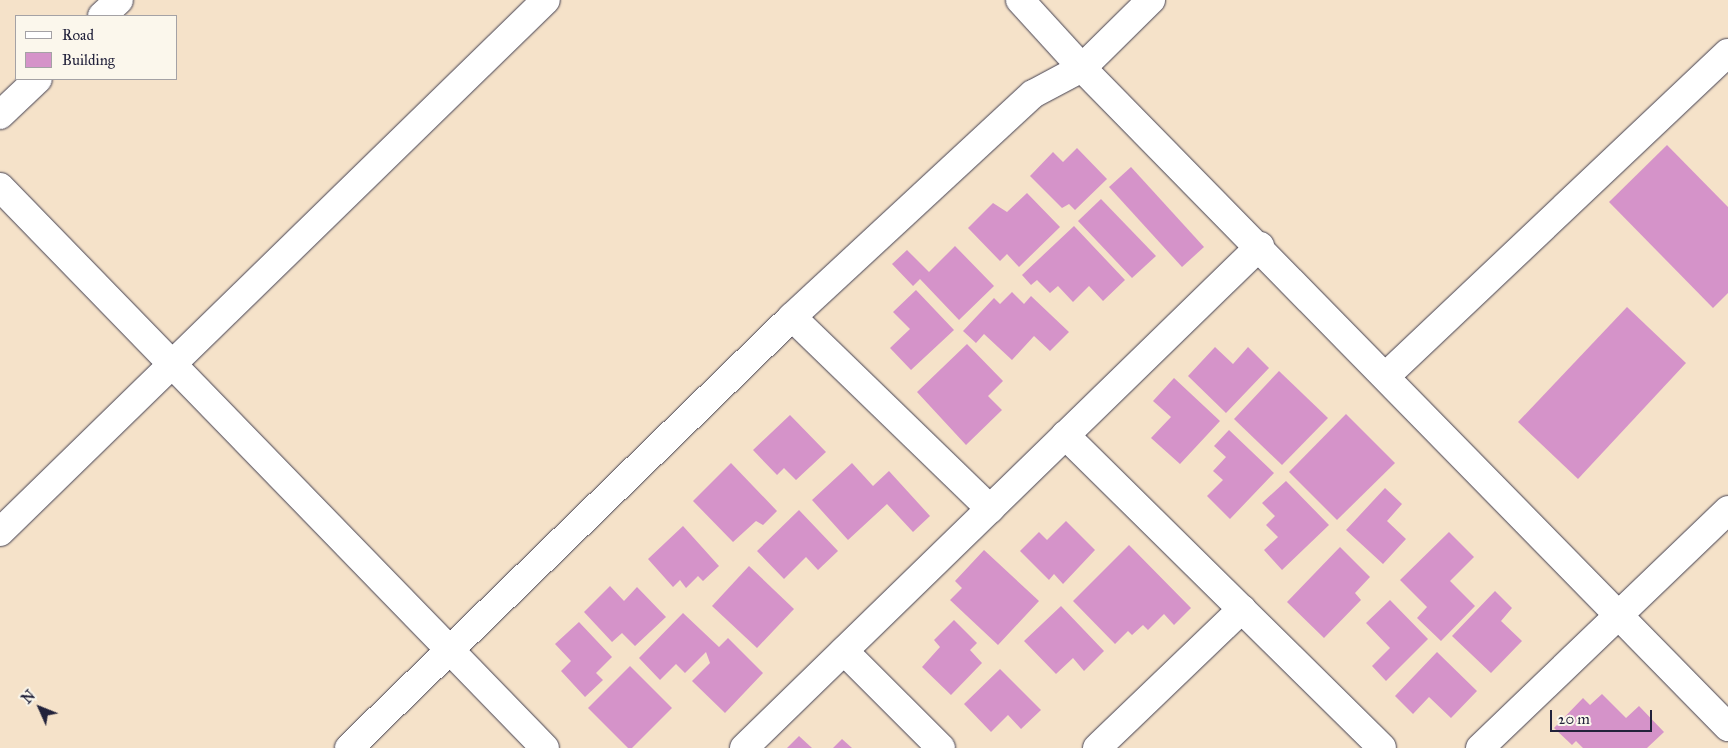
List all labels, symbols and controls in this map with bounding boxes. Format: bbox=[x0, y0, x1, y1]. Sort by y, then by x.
legend bbox=[15, 15, 178, 80]
text: Road bbox=[62, 26, 94, 44]
text: Building bbox=[62, 51, 115, 69]
north arrow bbox=[15, 683, 65, 733]
text: N bbox=[19, 687, 39, 707]
scale bar bbox=[1553, 700, 1656, 732]
text: 20 m bbox=[1558, 710, 1590, 728]

